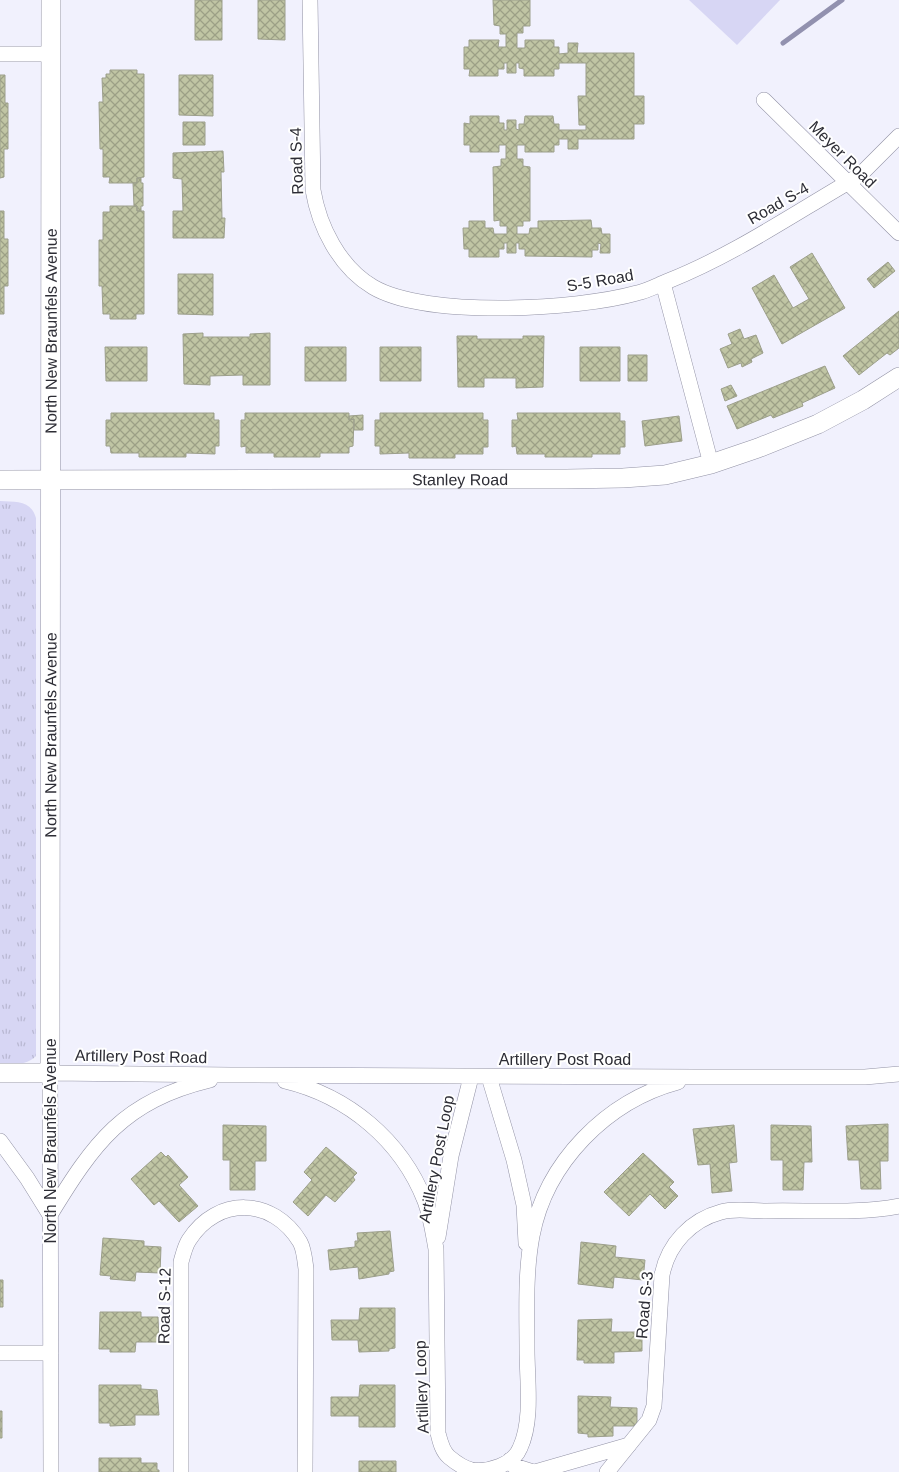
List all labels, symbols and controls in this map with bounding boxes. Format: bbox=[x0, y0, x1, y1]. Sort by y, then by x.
street label: Meyer Road bbox=[806, 118, 879, 191]
street label: Road S-4 bbox=[287, 127, 306, 195]
street label: Road S-4 bbox=[745, 179, 812, 228]
street label: North New Braunfels Avenue bbox=[43, 228, 60, 434]
street label: S-5 Road bbox=[565, 266, 635, 295]
street label: Stanley Road bbox=[412, 471, 508, 488]
street label: North New Braunfels Avenue bbox=[42, 632, 59, 838]
street label: North New Braunfels Avenue bbox=[42, 1038, 59, 1244]
street label: Artillery Post Road bbox=[75, 1047, 207, 1066]
street label: Artillery Post Road bbox=[499, 1051, 631, 1068]
street label: Artillery Post Loop bbox=[416, 1094, 457, 1224]
street label: Road S-12 bbox=[155, 1268, 174, 1344]
street label: Road S-3 bbox=[633, 1271, 656, 1339]
street label: Artillery Loop bbox=[411, 1340, 432, 1434]

